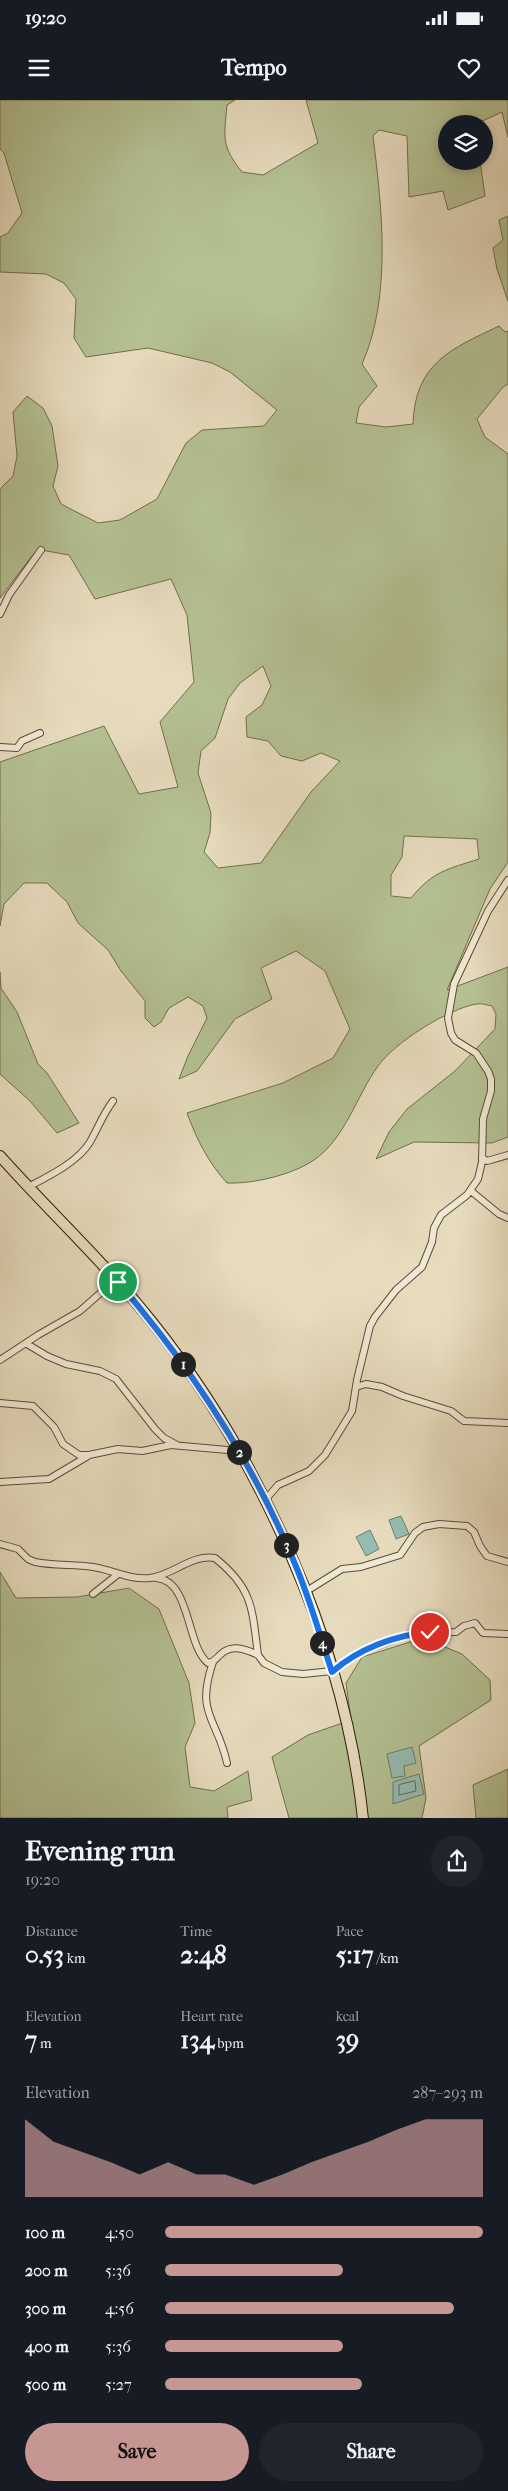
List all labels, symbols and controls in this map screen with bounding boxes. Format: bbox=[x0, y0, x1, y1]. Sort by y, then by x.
text: 19:20 bbox=[25, 7, 67, 29]
icon: menu bbox=[25, 54, 53, 82]
icon: heart bbox=[455, 54, 483, 82]
text: Tempo bbox=[221, 55, 287, 81]
map controls bbox=[438, 115, 493, 170]
button: layers bbox=[438, 115, 493, 170]
pin bbox=[97, 1261, 139, 1303]
icon: arrive bbox=[104, 1268, 132, 1296]
pin: 1 bbox=[170, 1352, 196, 1376]
text: 1 bbox=[181, 1356, 186, 1373]
pin: 2 bbox=[226, 1440, 252, 1464]
text: 2 bbox=[236, 1444, 243, 1461]
pin: 3 bbox=[274, 1532, 298, 1558]
text: 3 bbox=[284, 1537, 289, 1554]
pin bbox=[409, 1611, 451, 1653]
icon: check bbox=[416, 1618, 444, 1646]
pin: 4 bbox=[310, 1630, 334, 1656]
text: 4 bbox=[318, 1635, 327, 1652]
text: Evening run bbox=[25, 1834, 175, 1867]
button: share bbox=[431, 1835, 483, 1887]
text: 19:20 bbox=[25, 1870, 60, 1889]
text: Distance bbox=[25, 1923, 78, 1940]
text: Time bbox=[180, 1923, 212, 1940]
text: Pace bbox=[336, 1923, 364, 1940]
text: 0.53 bbox=[25, 1940, 64, 1969]
text: 2:48 bbox=[180, 1940, 227, 1969]
text: 5:17 bbox=[336, 1940, 374, 1969]
text: km bbox=[64, 1950, 86, 1967]
text: /km bbox=[374, 1950, 399, 1967]
text: Elevation bbox=[25, 2008, 82, 2025]
text: Heart rate bbox=[180, 2008, 243, 2025]
text: kcal bbox=[336, 2008, 359, 2025]
text: 7 bbox=[25, 2025, 37, 2054]
text: 134 bbox=[180, 2025, 214, 2054]
text: 39 bbox=[336, 2025, 359, 2054]
text: m bbox=[37, 2035, 52, 2052]
text: bpm bbox=[214, 2035, 244, 2052]
text: Elevation bbox=[25, 2083, 90, 2102]
text: 287–293 m bbox=[412, 2083, 483, 2102]
text: 100 m bbox=[25, 2223, 65, 2242]
text: 4:50 bbox=[105, 2223, 134, 2242]
text: 200 m bbox=[25, 2261, 68, 2280]
text: 5:36 bbox=[105, 2261, 131, 2280]
text: 300 m bbox=[25, 2299, 66, 2318]
text: 4:56 bbox=[105, 2299, 134, 2318]
text: 400 m bbox=[25, 2337, 69, 2356]
text: 5:36 bbox=[105, 2337, 131, 2356]
text: 500 m bbox=[25, 2375, 66, 2394]
text: 5:27 bbox=[105, 2375, 132, 2394]
button: Save bbox=[25, 2423, 249, 2481]
button: Share bbox=[259, 2423, 483, 2481]

